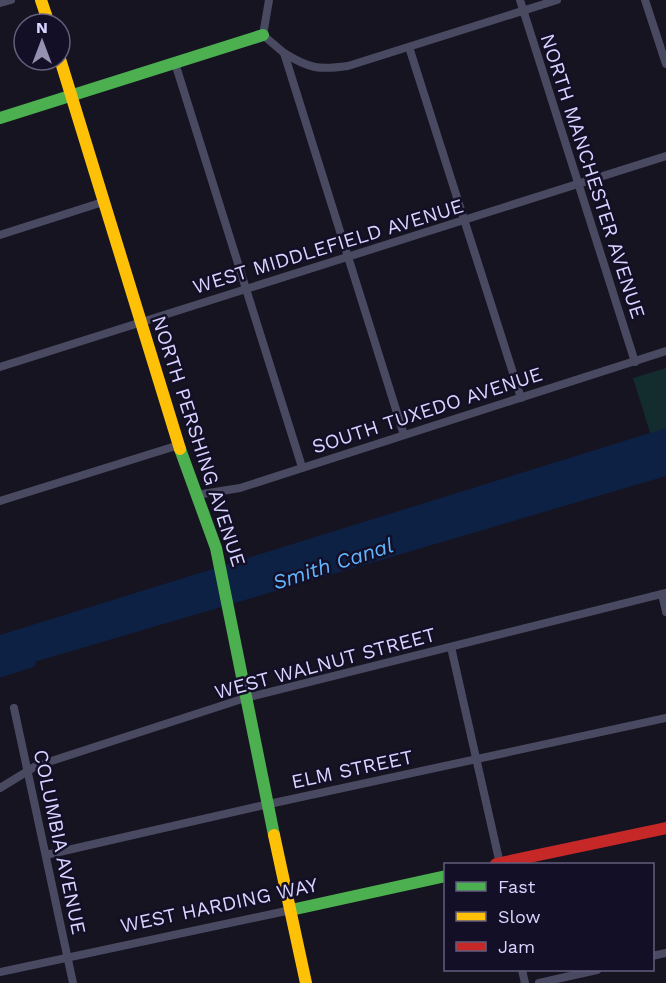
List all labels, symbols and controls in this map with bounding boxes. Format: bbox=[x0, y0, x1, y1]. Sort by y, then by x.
north arrow bbox=[12, 12, 72, 72]
text: N bbox=[36, 18, 48, 37]
street label: NORTH MANCHESTER AVENUE bbox=[536, 31, 650, 321]
street label: WEST MIDDLEFIELD AVENUE bbox=[190, 193, 466, 299]
street label: NORTH PERSHING AVENUE bbox=[147, 313, 251, 569]
street label: SOUTH TUXEDO AVENUE bbox=[309, 361, 545, 459]
water label: Smith Canal bbox=[269, 532, 396, 595]
street label: WEST WALNUT STREET bbox=[212, 622, 438, 704]
street label: ELM STREET bbox=[289, 744, 415, 794]
street label: COLUMBIA AVENUE bbox=[29, 747, 91, 937]
legend bbox=[444, 863, 654, 971]
street label: WEST HARDING WAY bbox=[118, 872, 321, 938]
text: Fast bbox=[498, 876, 536, 897]
text: Slow bbox=[498, 906, 541, 927]
text: Jam bbox=[498, 936, 535, 957]

